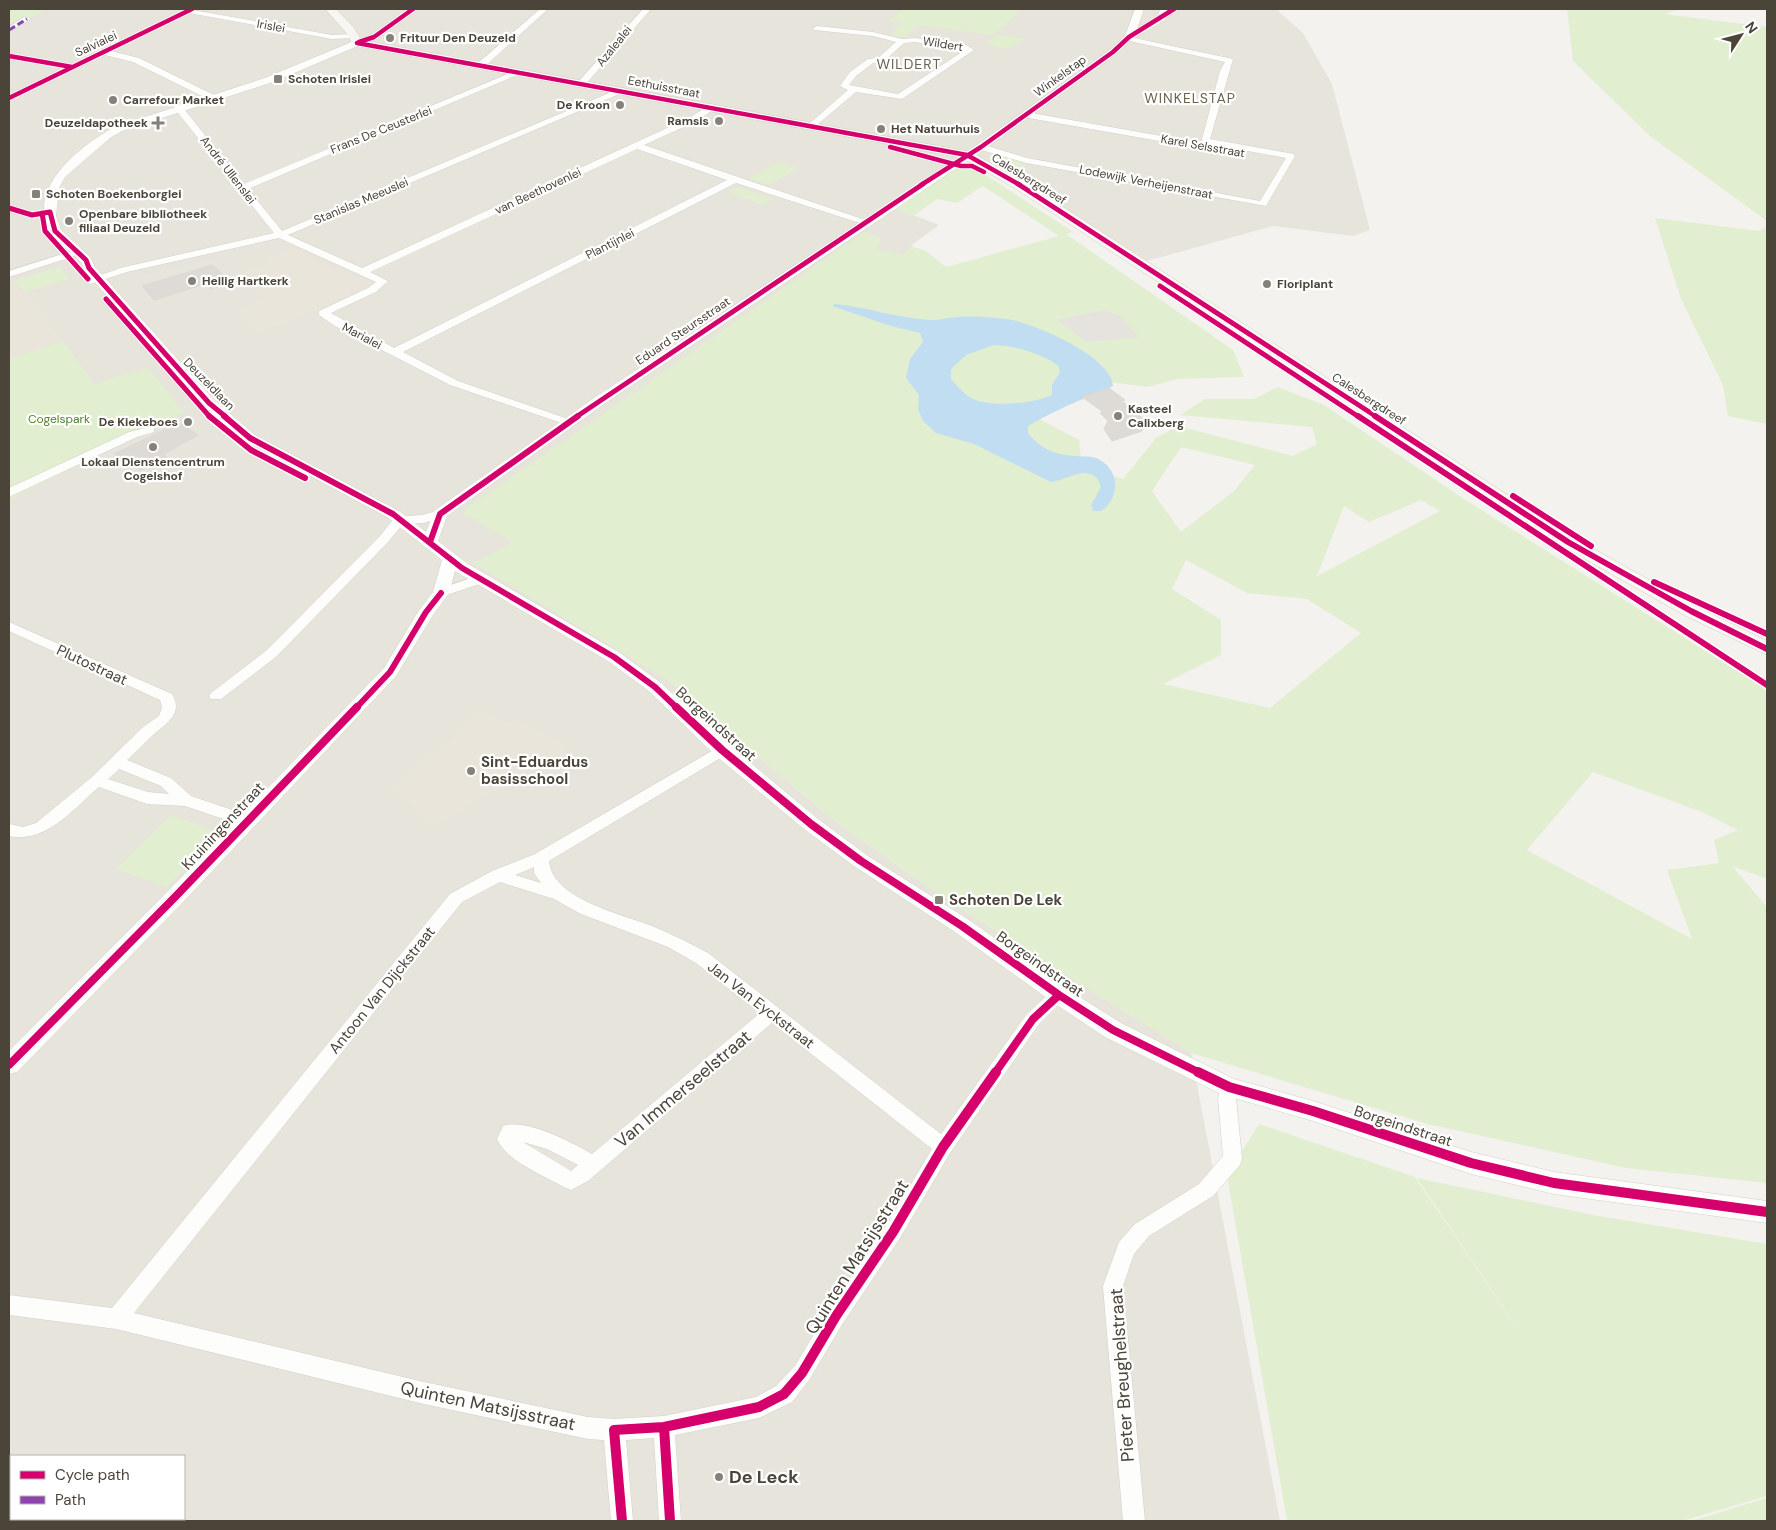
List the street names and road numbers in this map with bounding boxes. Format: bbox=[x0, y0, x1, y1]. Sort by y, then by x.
street label: Irislei bbox=[256, 16, 287, 36]
street label: Azalealei bbox=[593, 22, 636, 70]
street label: Salvialei bbox=[73, 27, 120, 61]
street label: Wildert bbox=[922, 33, 965, 55]
street label: Winkelstap bbox=[1031, 52, 1089, 100]
street label: Eethuisstraat bbox=[627, 72, 702, 102]
street label: Frans De Ceusterlei bbox=[328, 102, 434, 158]
street label: Karel Selsstraat bbox=[1160, 131, 1247, 161]
street label: André Ullenslei bbox=[196, 133, 260, 207]
street label: Calesbergdreef bbox=[989, 150, 1069, 208]
street label: Lodewijk Verheijenstraat bbox=[1078, 161, 1214, 203]
street label: van Beethovenlei bbox=[492, 164, 584, 218]
street label: Stanislas Meeuslei bbox=[311, 174, 411, 228]
street label: Plantijnlei bbox=[583, 225, 637, 263]
street label: Eduard Steursstraat bbox=[633, 293, 734, 369]
street label: Marialei bbox=[339, 319, 385, 353]
street label: Deuzeldlaan bbox=[180, 354, 238, 414]
street label: Calesbergdreef bbox=[1329, 369, 1409, 429]
street label: Plutostraat bbox=[53, 640, 131, 690]
street label: Borgeindstraat bbox=[671, 682, 761, 766]
street label: Kruiningenstraat bbox=[177, 778, 269, 874]
street label: Antoon Van Dijckstraat bbox=[324, 922, 440, 1058]
street label: Borgeindstraat bbox=[992, 927, 1088, 1002]
street label: Jan Van Eyckstraat bbox=[703, 957, 819, 1053]
street label: Van Immerseelstraat bbox=[610, 1025, 756, 1153]
street label: Borgeindstraat bbox=[1351, 1101, 1455, 1151]
street label: Quinten Matsijsstraat bbox=[800, 1175, 914, 1339]
street label: Pieter Breughelstraat bbox=[1104, 1287, 1140, 1463]
street label: Quinten Matsijsstraat bbox=[398, 1376, 578, 1436]

